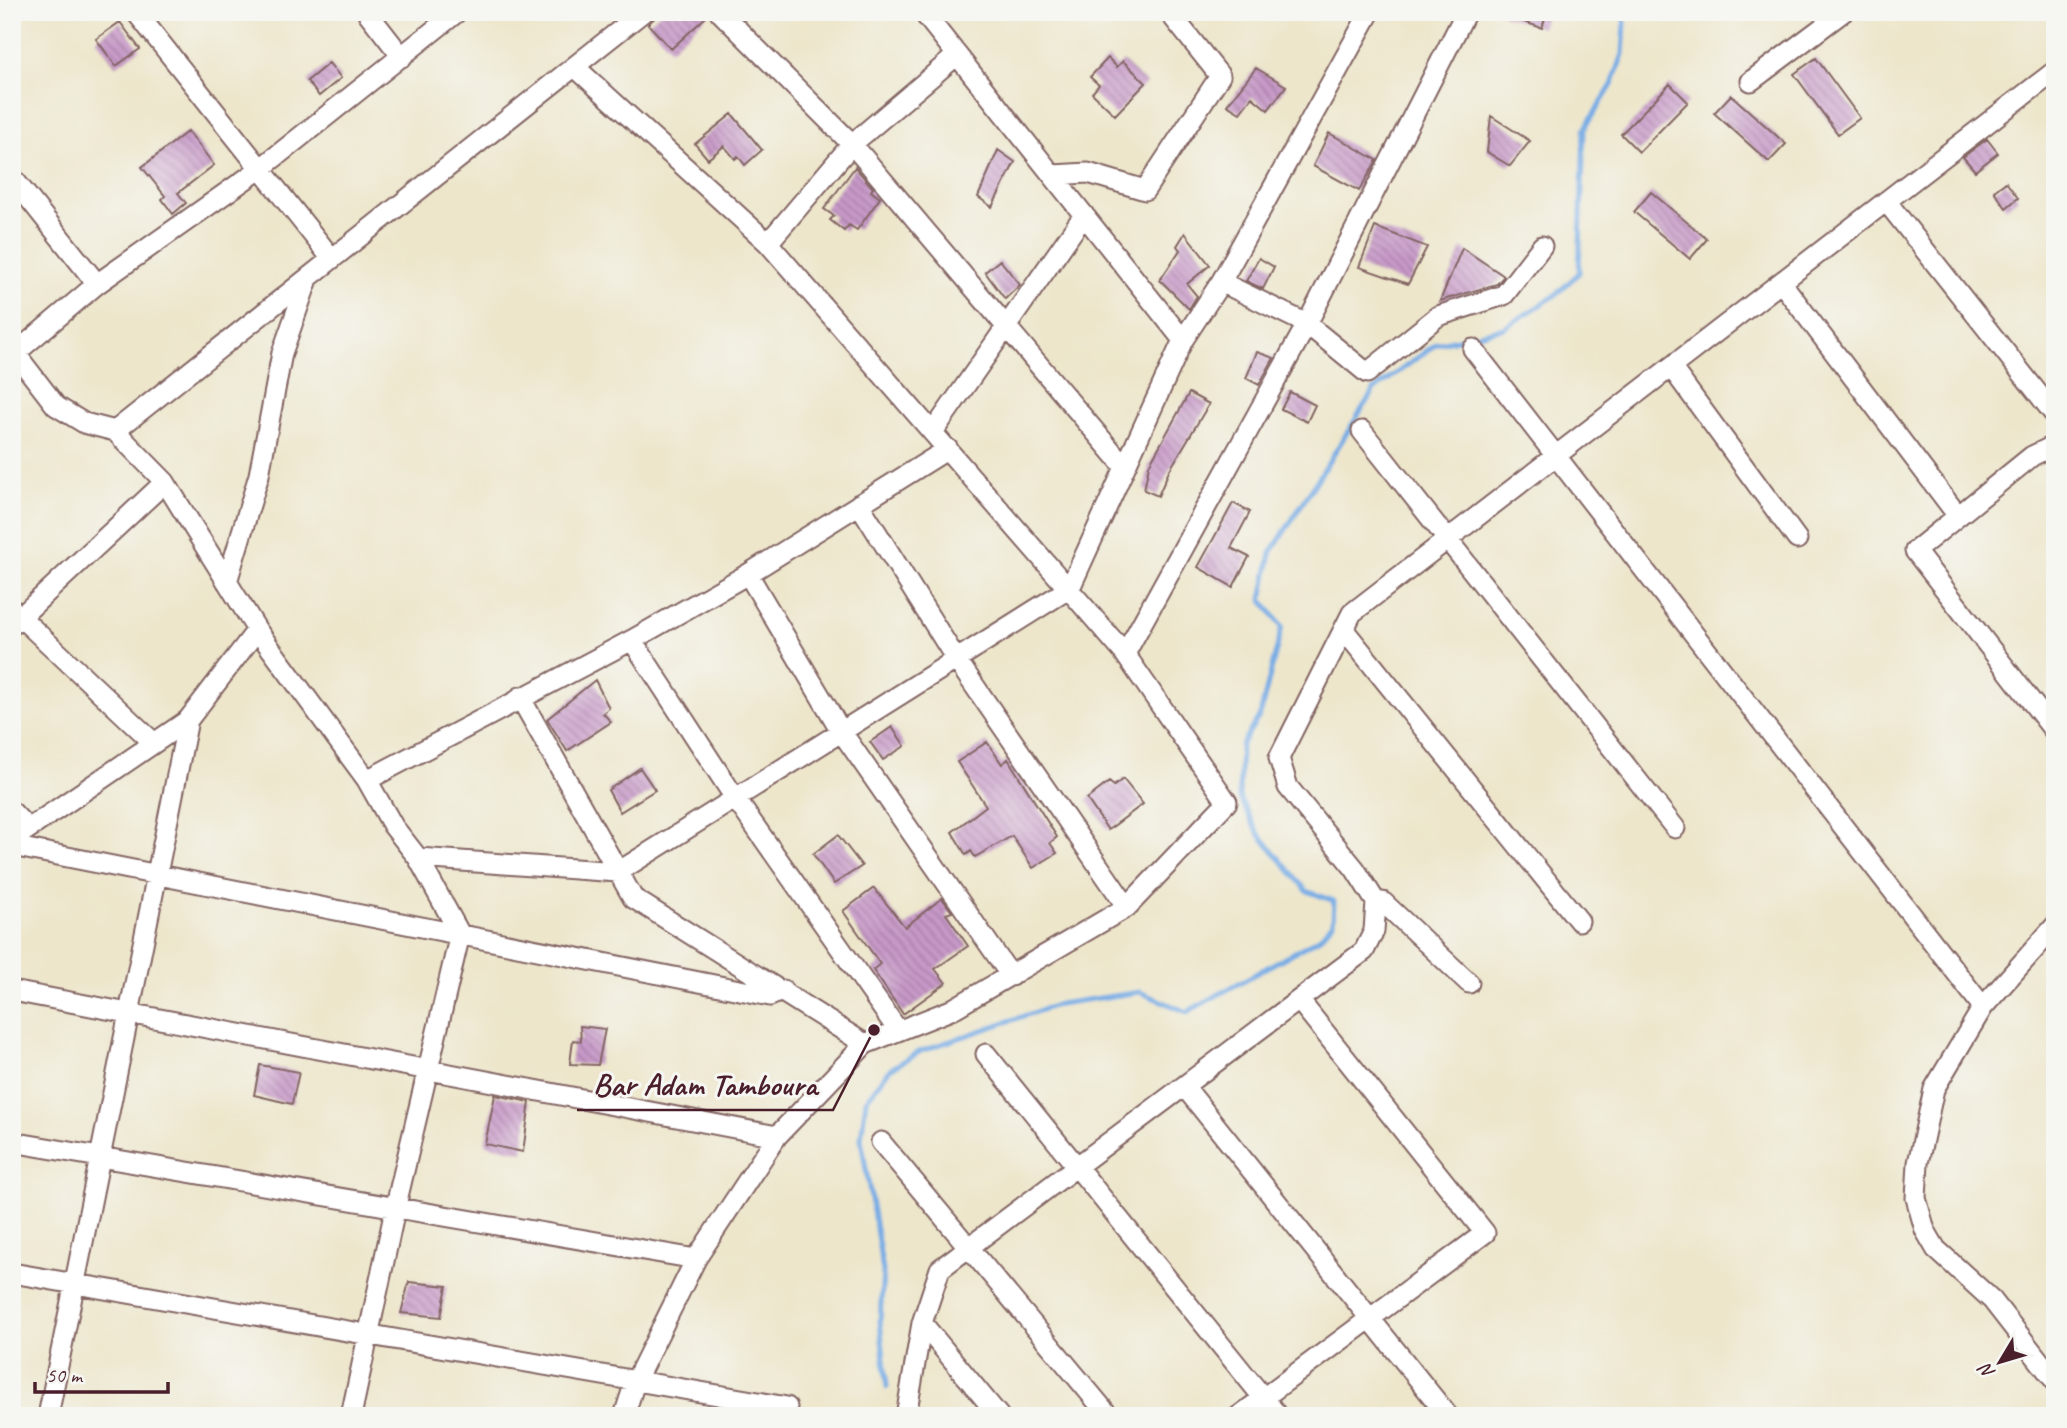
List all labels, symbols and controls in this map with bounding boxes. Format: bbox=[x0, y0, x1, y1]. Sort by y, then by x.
callout: Bar Adam Tamboura bbox=[577, 1057, 833, 1110]
text: Bar Adam Tamboura bbox=[593, 1064, 820, 1105]
north arrow bbox=[1966, 1326, 2036, 1396]
scale bar bbox=[35, 1351, 168, 1395]
text: N bbox=[1972, 1357, 2000, 1384]
text: 50 m bbox=[46, 1362, 84, 1388]

